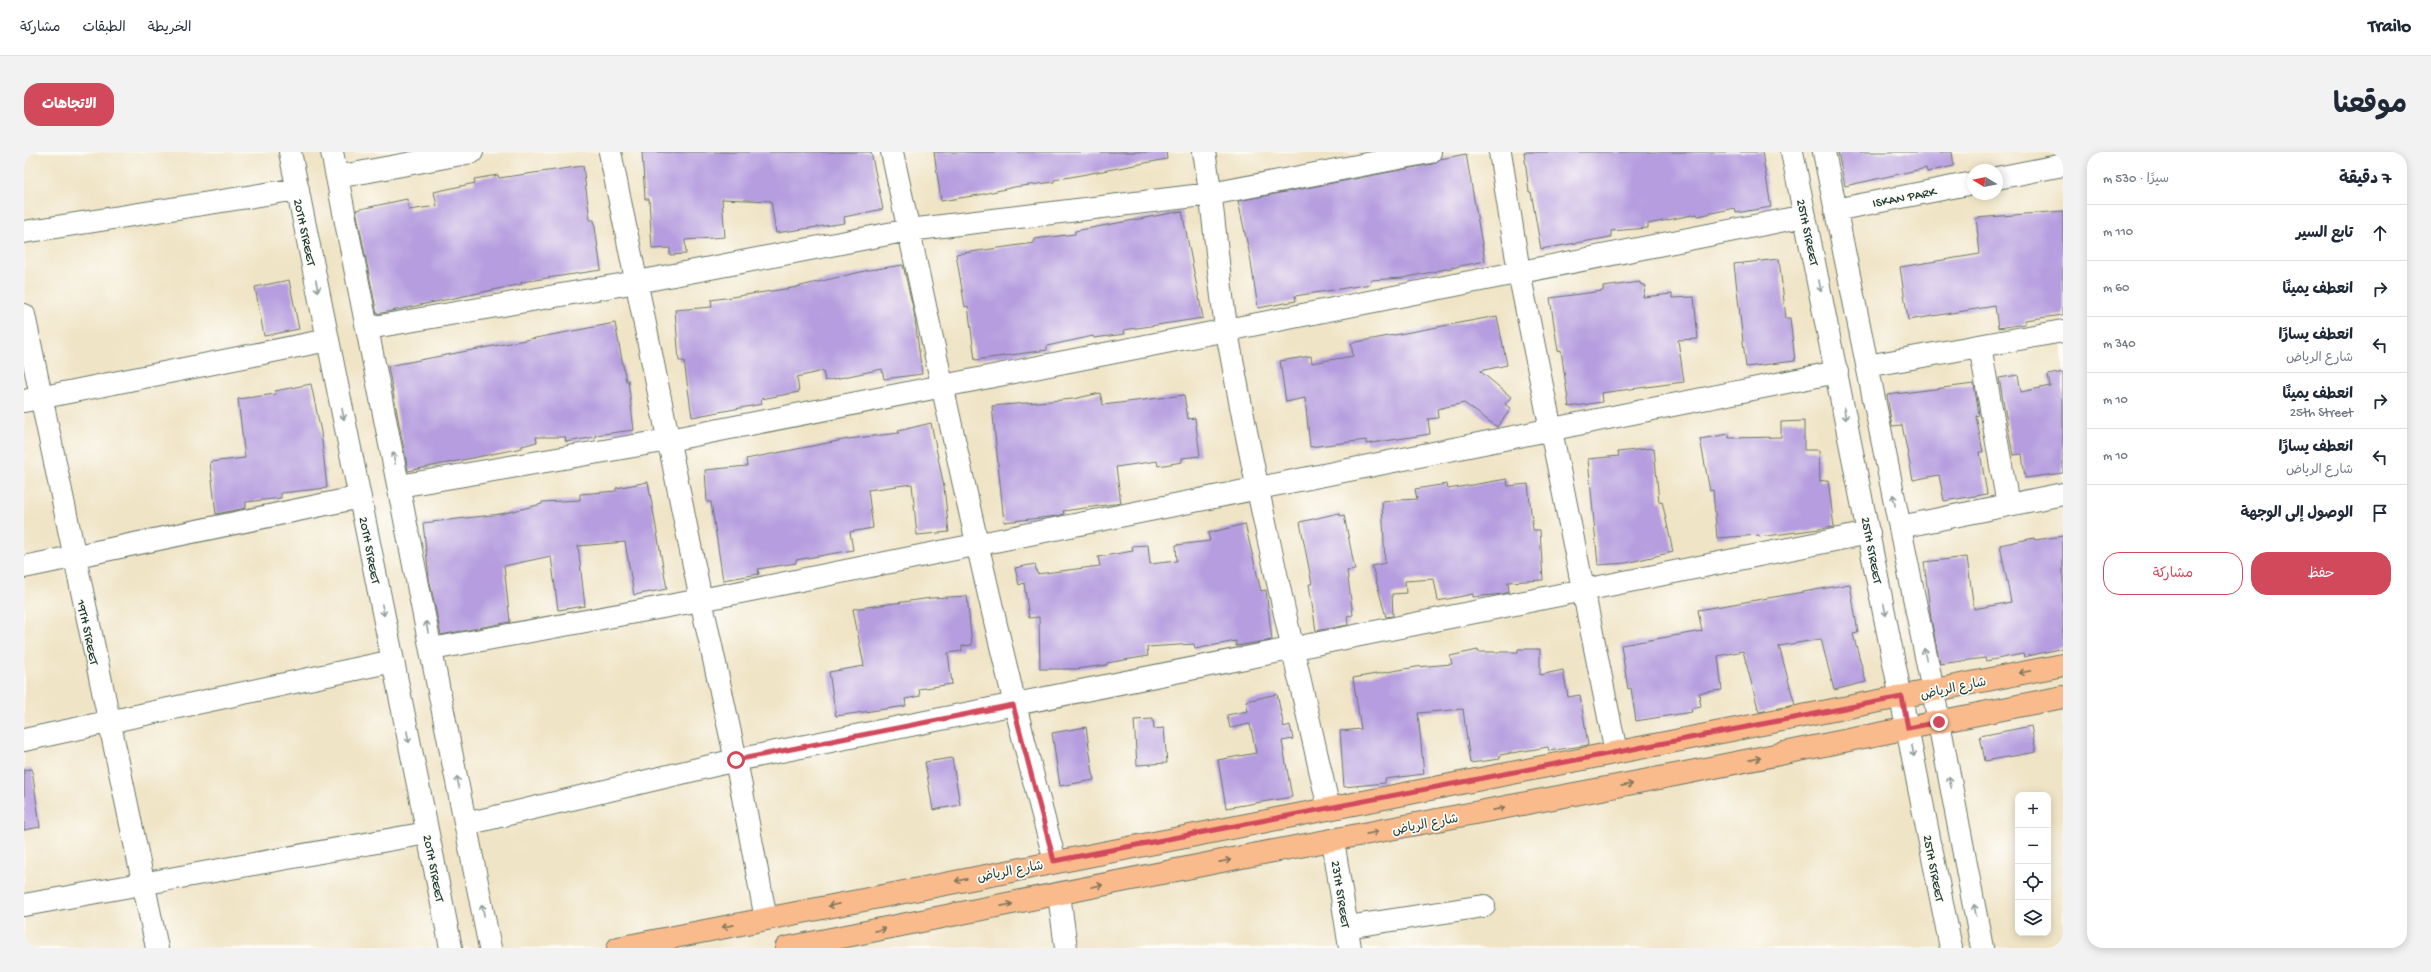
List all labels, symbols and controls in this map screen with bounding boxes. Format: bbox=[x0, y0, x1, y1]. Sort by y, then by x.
text: Trailo bbox=[2368, 16, 2411, 39]
text: مشاركة bbox=[20, 20, 60, 37]
text: الطبقات bbox=[82, 20, 126, 37]
text: الخريطة bbox=[148, 20, 191, 37]
button: الاتجاهات bbox=[24, 83, 114, 126]
text: موقعنا bbox=[2333, 90, 2407, 123]
north arrow bbox=[1967, 164, 2003, 200]
text: 7 دقيقة bbox=[2339, 170, 2391, 190]
text: سيرًا · 530 m bbox=[2103, 172, 2169, 187]
street label: ISKAN PARK bbox=[1871, 185, 1939, 212]
street label: 20TH STREET bbox=[289, 198, 318, 268]
street label: 25TH STREET bbox=[1792, 198, 1821, 268]
icon: ahead bbox=[2369, 222, 2391, 244]
text: 110 m bbox=[2103, 225, 2133, 240]
text: تابع السير bbox=[2296, 225, 2353, 243]
icon: right bbox=[2369, 278, 2391, 300]
one-way arrow bbox=[314, 279, 322, 292]
one-way arrow bbox=[1816, 279, 1824, 292]
text: 60 m bbox=[2103, 281, 2129, 296]
text: انعطف يمينًا bbox=[2282, 281, 2353, 299]
text: انعطف يسارًا bbox=[2279, 327, 2353, 345]
icon: left bbox=[2369, 334, 2391, 356]
text: 340 m bbox=[2103, 337, 2136, 352]
text: شارع الرياض bbox=[2286, 351, 2353, 366]
text: انعطف يمينًا bbox=[2282, 386, 2353, 404]
icon: right bbox=[2369, 390, 2391, 412]
text: 10 m bbox=[2103, 393, 2128, 408]
text: 25th Street bbox=[2290, 406, 2353, 421]
one-way arrow bbox=[340, 407, 348, 420]
one-way arrow bbox=[1842, 407, 1850, 420]
text: انعطف يسارًا bbox=[2279, 439, 2353, 457]
icon: left bbox=[2369, 446, 2391, 468]
text: 10 m bbox=[2103, 449, 2128, 464]
one-way arrow bbox=[389, 452, 397, 465]
text: شارع الرياض bbox=[2286, 463, 2353, 478]
one-way arrow bbox=[1890, 493, 1898, 506]
icon: arrive bbox=[2369, 502, 2391, 524]
text: الوصول إلى الوجهة bbox=[2240, 505, 2353, 523]
street label: 20TH STREET bbox=[355, 516, 383, 586]
street label: 25TH STREET bbox=[1857, 516, 1885, 586]
button: مشاركة bbox=[2103, 552, 2243, 595]
button: حفظ bbox=[2251, 552, 2391, 595]
street label: 19TH STREET bbox=[72, 598, 101, 667]
one-way arrow bbox=[379, 603, 387, 616]
one-way arrow bbox=[1881, 603, 1889, 616]
one-way arrow bbox=[423, 621, 431, 634]
one-way arrow bbox=[1921, 648, 1929, 661]
one-way arrow bbox=[2019, 669, 2032, 677]
street label: شارع الرياض bbox=[1919, 675, 1988, 704]
route end bbox=[1930, 713, 1948, 731]
one-way arrow bbox=[405, 730, 413, 743]
one-way arrow bbox=[1909, 744, 1917, 757]
route start bbox=[727, 751, 745, 769]
one-way arrow bbox=[1748, 755, 1761, 763]
one-way arrow bbox=[453, 776, 461, 789]
one-way arrow bbox=[1946, 776, 1954, 789]
one-way arrow bbox=[1620, 780, 1633, 788]
map controls bbox=[2015, 792, 2051, 936]
button: + bbox=[2015, 792, 2051, 828]
one-way arrow bbox=[1492, 804, 1505, 812]
street label: شارع الرياض bbox=[1391, 812, 1460, 839]
button: − bbox=[2015, 828, 2051, 864]
one-way arrow bbox=[1365, 829, 1378, 837]
street label: 20TH STREET bbox=[419, 834, 447, 904]
street label: 25TH STREET bbox=[1919, 834, 1947, 904]
one-way arrow bbox=[1218, 856, 1231, 864]
street label: شارع الرياض bbox=[976, 859, 1045, 886]
street label: 23TH STREET bbox=[1327, 860, 1352, 930]
button: locate bbox=[2015, 864, 2051, 900]
one-way arrow bbox=[955, 876, 968, 884]
one-way arrow bbox=[1090, 882, 1103, 890]
one-way arrow bbox=[1000, 900, 1013, 908]
button: layers bbox=[2015, 900, 2051, 936]
one-way arrow bbox=[828, 902, 841, 910]
one-way arrow bbox=[478, 904, 486, 917]
one-way arrow bbox=[1970, 904, 1978, 917]
one-way arrow bbox=[722, 923, 735, 931]
one-way arrow bbox=[873, 925, 886, 933]

